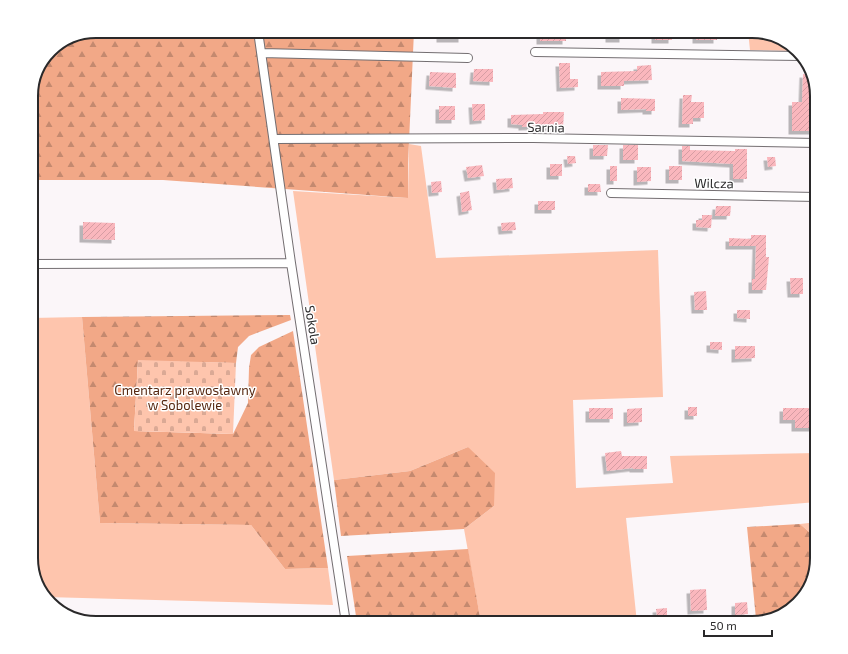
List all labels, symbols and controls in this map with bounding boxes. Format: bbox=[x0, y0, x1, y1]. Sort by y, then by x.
street label: Sarnia bbox=[527, 119, 565, 135]
street label: Wilcza bbox=[694, 175, 734, 191]
street label: Sokola bbox=[302, 304, 324, 346]
park label: Cmentarz prawosławny w Sobolewie bbox=[114, 382, 256, 413]
scale bar bbox=[704, 612, 772, 638]
text: 50 m bbox=[710, 618, 737, 632]

